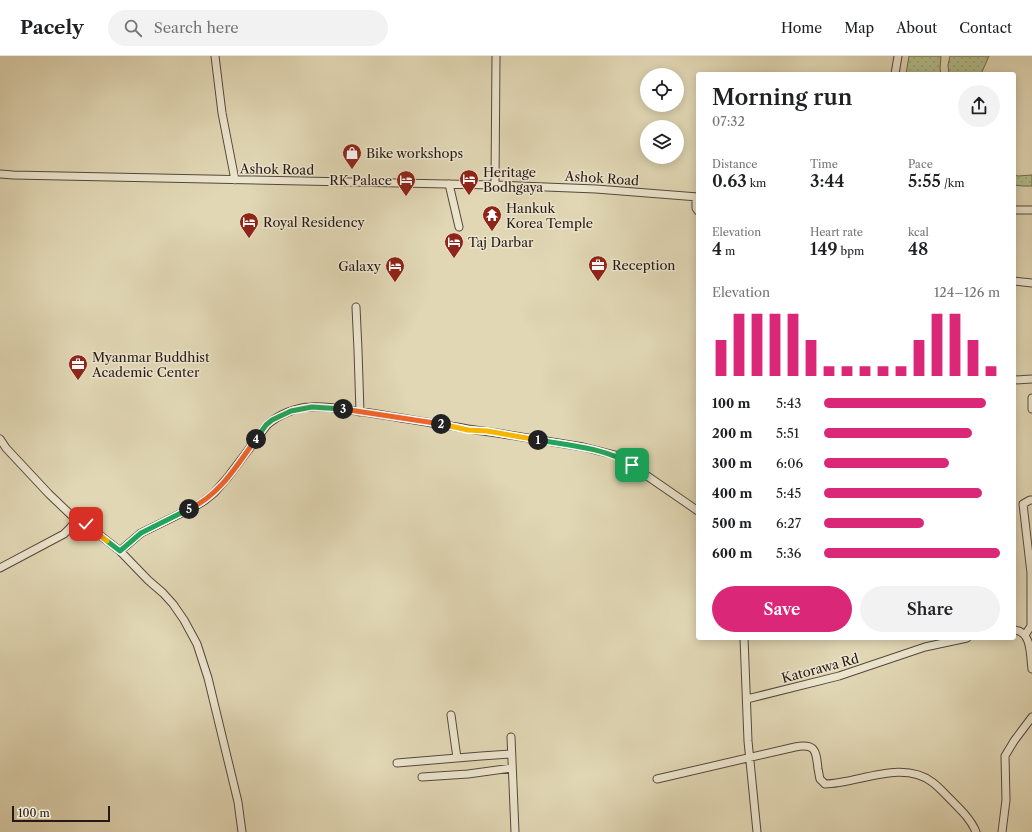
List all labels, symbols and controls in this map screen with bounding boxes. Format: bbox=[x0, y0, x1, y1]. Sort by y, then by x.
search box bbox=[108, 10, 388, 46]
text: Pacely bbox=[20, 16, 84, 39]
icon: search bbox=[122, 17, 144, 39]
text: Search here bbox=[154, 18, 239, 37]
text: Home bbox=[781, 19, 822, 37]
text: Map bbox=[844, 19, 874, 37]
text: About bbox=[896, 19, 937, 37]
text: Contact bbox=[959, 19, 1012, 37]
map controls bbox=[640, 68, 684, 164]
button: locate bbox=[640, 68, 684, 112]
text: Morning run bbox=[712, 84, 852, 111]
button: share bbox=[958, 85, 1000, 127]
text: 07:32 bbox=[712, 113, 745, 129]
button: layers bbox=[640, 120, 684, 164]
shop icon: Bike workshops bbox=[341, 142, 363, 170]
place label: Bike workshops bbox=[366, 145, 464, 161]
text: Distance bbox=[712, 157, 758, 171]
text: Time bbox=[810, 157, 838, 171]
text: Pace bbox=[908, 157, 933, 171]
street label: Ashok Road bbox=[239, 160, 314, 178]
place label: Heritage Bodhgaya bbox=[483, 164, 543, 195]
street label: Ashok Road bbox=[563, 167, 640, 189]
hotel icon: Heritage Bodhgaya bbox=[458, 168, 480, 196]
hotel icon: RK Palace bbox=[395, 169, 417, 197]
text: 0.63 bbox=[712, 171, 747, 191]
text: 3:44 bbox=[810, 171, 844, 191]
text: 5:55 bbox=[908, 171, 941, 191]
place label: RK Palace bbox=[329, 172, 392, 188]
text: km bbox=[747, 176, 766, 190]
text: /km bbox=[941, 176, 964, 190]
place label: Hankuk Korea Temple bbox=[506, 200, 593, 231]
temple icon: Hankuk Korea Temple bbox=[481, 204, 503, 232]
hotel icon: Royal Residency bbox=[238, 211, 260, 239]
place label: Royal Residency bbox=[263, 214, 365, 230]
text: Elevation bbox=[712, 225, 761, 239]
text: Heart rate bbox=[810, 225, 863, 239]
text: kcal bbox=[908, 225, 929, 239]
hotel icon: Taj Darbar bbox=[443, 231, 465, 259]
place label: Taj Darbar bbox=[468, 234, 534, 250]
text: 4 bbox=[712, 239, 722, 259]
text: 149 bbox=[810, 239, 838, 259]
text: 48 bbox=[908, 239, 928, 259]
text: m bbox=[722, 244, 735, 258]
text: bpm bbox=[838, 244, 864, 258]
office icon: Reception bbox=[587, 254, 609, 282]
hotel icon: Galaxy bbox=[384, 255, 406, 283]
place label: Reception bbox=[612, 257, 676, 273]
place label: Galaxy bbox=[338, 258, 382, 274]
text: Elevation bbox=[712, 284, 770, 300]
text: 124–126 m bbox=[934, 284, 1000, 300]
place label: Myanmar Buddhist Academic Center bbox=[91, 349, 210, 380]
office icon: Myanmar Buddhist Academic Center bbox=[67, 353, 89, 381]
text: 100 m bbox=[712, 395, 751, 411]
text: 5:43 bbox=[776, 395, 801, 411]
pin: 3 bbox=[333, 399, 353, 419]
text: 3 bbox=[340, 402, 346, 416]
pin: 2 bbox=[431, 414, 451, 434]
text: 2 bbox=[438, 417, 444, 431]
text: 200 m bbox=[712, 425, 752, 441]
text: 5:51 bbox=[776, 425, 799, 441]
pin: 4 bbox=[246, 429, 266, 449]
pin: 1 bbox=[528, 430, 548, 450]
text: 4 bbox=[253, 432, 259, 446]
text: 1 bbox=[536, 433, 540, 447]
pin bbox=[615, 448, 649, 482]
icon: arrive bbox=[621, 454, 643, 476]
text: 300 m bbox=[712, 455, 752, 471]
text: 6:06 bbox=[776, 455, 803, 471]
text: 400 m bbox=[712, 485, 752, 501]
text: 5:45 bbox=[776, 485, 801, 501]
pin: 5 bbox=[179, 499, 199, 519]
text: 5 bbox=[186, 502, 192, 516]
pin bbox=[69, 507, 103, 541]
icon: check bbox=[75, 513, 97, 535]
text: 500 m bbox=[712, 515, 752, 531]
text: 6:27 bbox=[776, 515, 801, 531]
text: 600 m bbox=[712, 545, 753, 561]
text: 5:36 bbox=[776, 545, 801, 561]
button: Save bbox=[712, 586, 852, 632]
button: Share bbox=[860, 586, 1000, 632]
street label: Katorawa Rd bbox=[780, 650, 861, 686]
scale bar bbox=[12, 804, 110, 823]
text: 100 m bbox=[18, 806, 50, 820]

